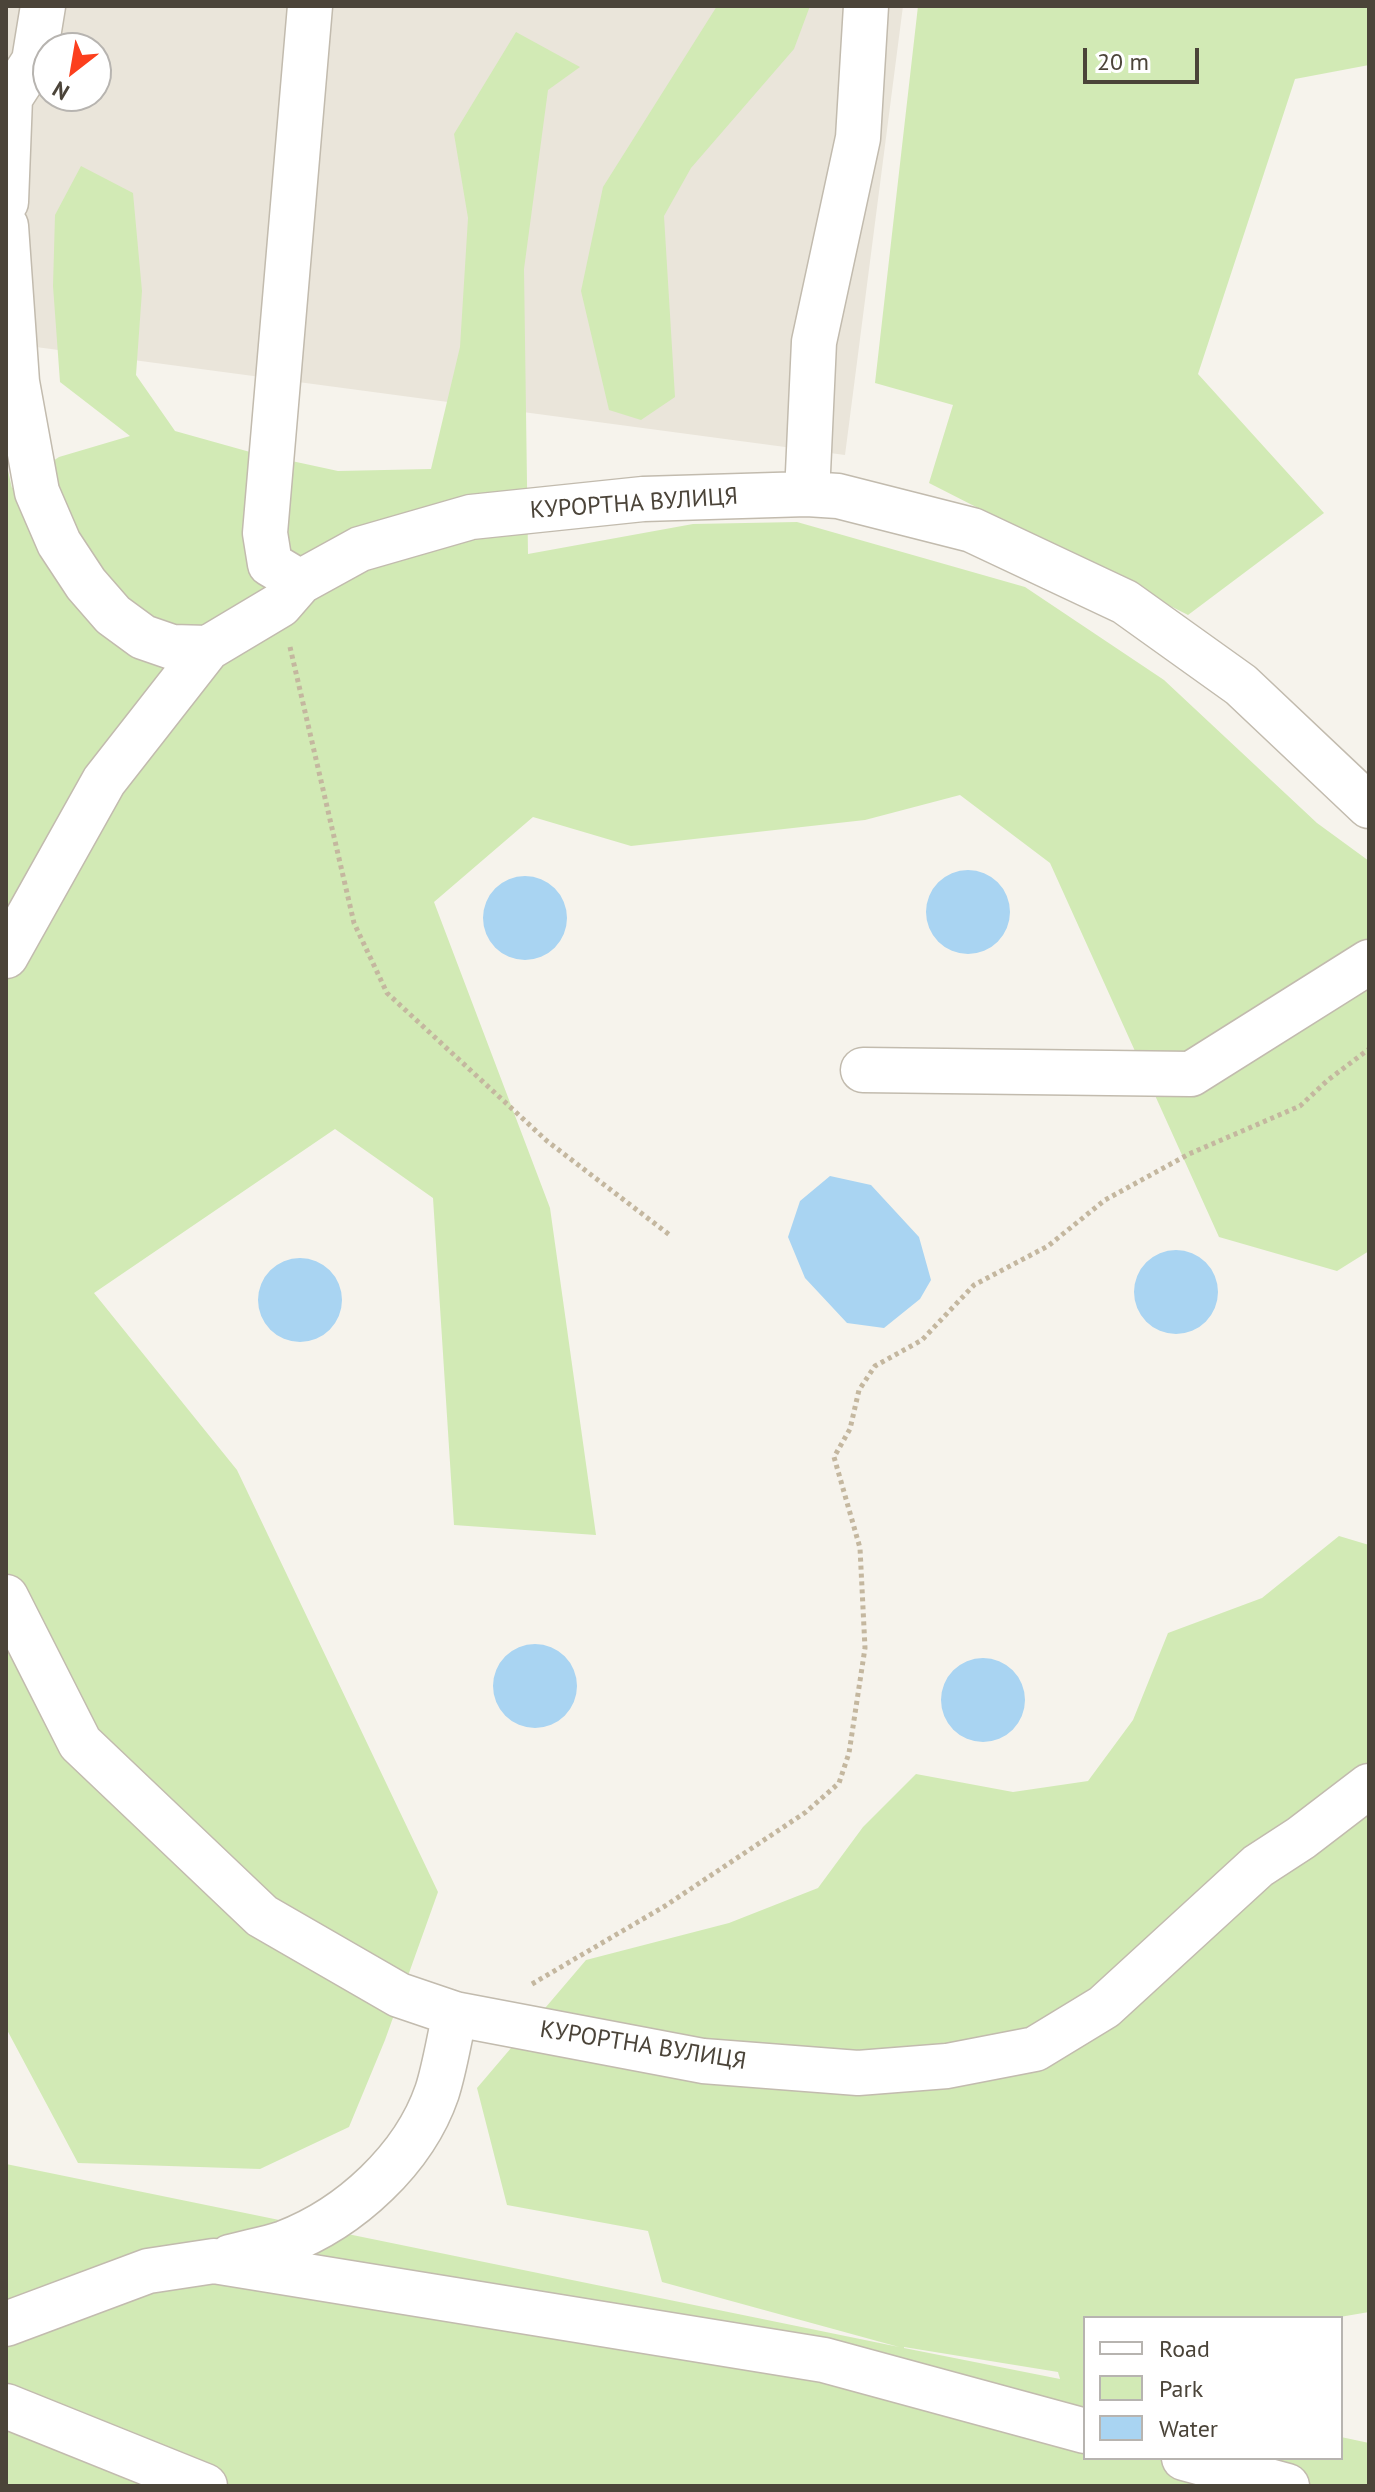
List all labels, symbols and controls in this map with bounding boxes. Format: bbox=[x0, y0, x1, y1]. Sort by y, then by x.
north arrow bbox=[32, 32, 112, 112]
scale bar bbox=[1087, 32, 1203, 82]
text: 20 m bbox=[1097, 46, 1149, 77]
text: N bbox=[47, 75, 74, 107]
street label: КУРОРТНА ВУЛИЦЯ bbox=[529, 482, 739, 526]
street label: КУРОРТНА ВУЛИЦЯ bbox=[538, 2015, 748, 2077]
legend bbox=[1083, 2316, 1343, 2460]
text: Road bbox=[1159, 2333, 1210, 2364]
text: Park bbox=[1159, 2373, 1203, 2404]
text: Water bbox=[1159, 2413, 1218, 2444]

